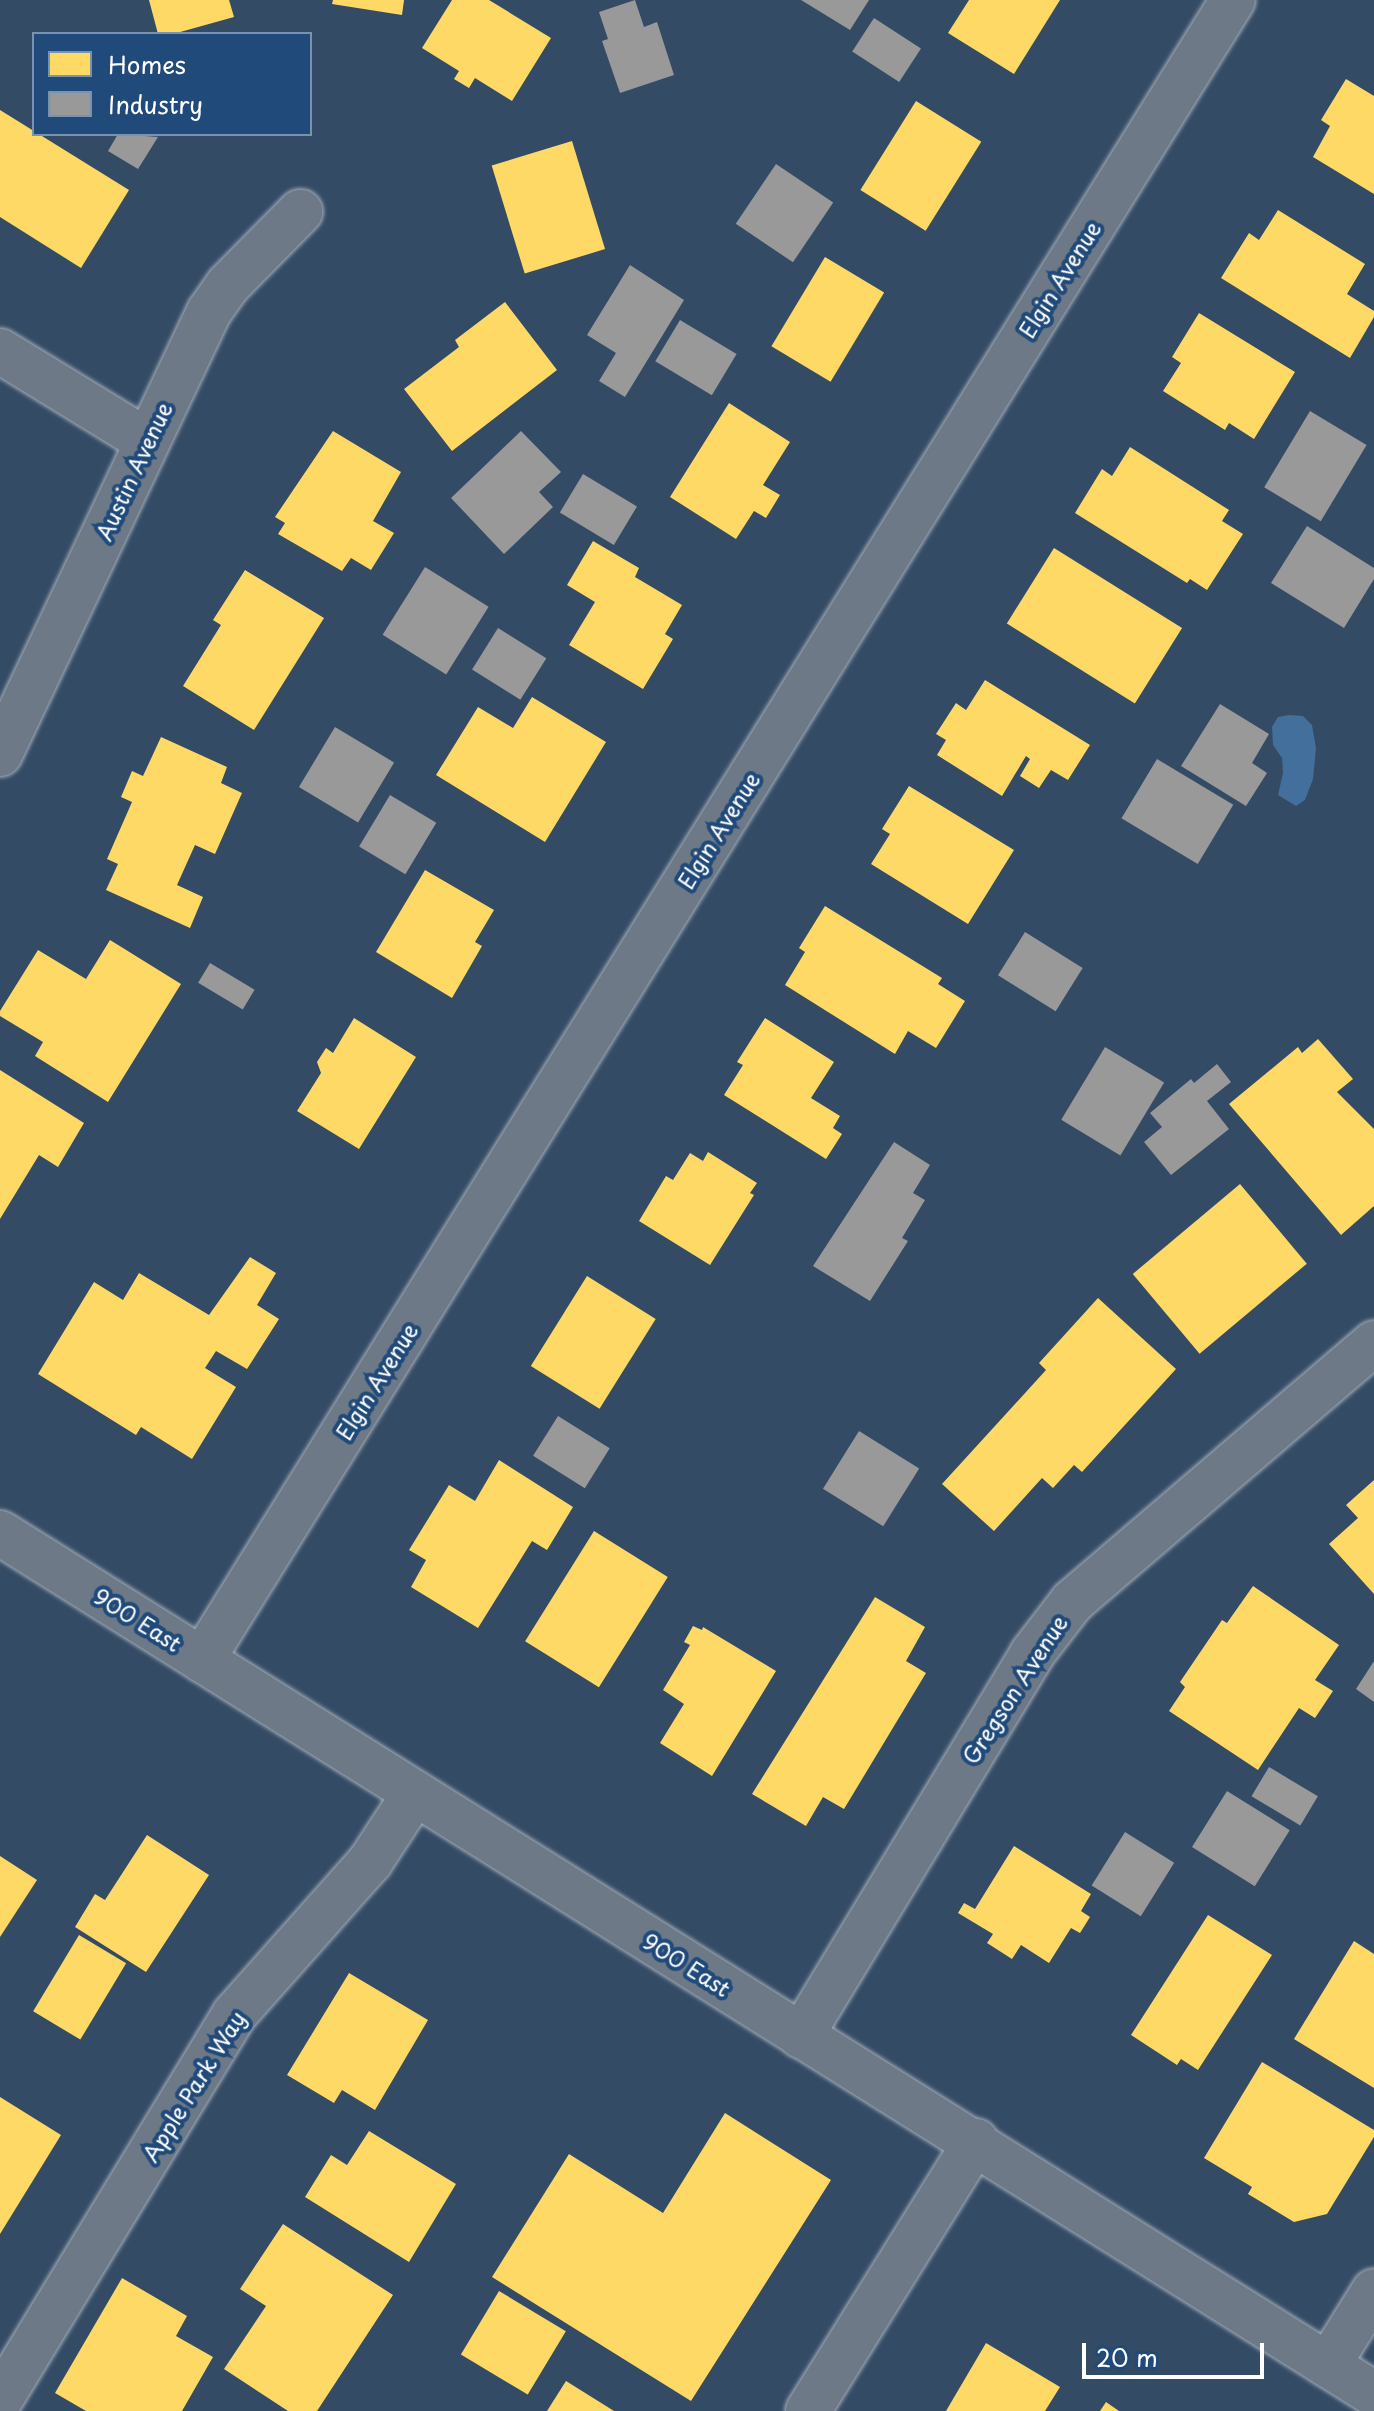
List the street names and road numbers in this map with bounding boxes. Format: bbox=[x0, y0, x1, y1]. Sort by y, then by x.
street label: Elgin Avenue bbox=[1012, 215, 1106, 343]
street label: Austin Avenue bbox=[89, 397, 177, 545]
street label: Elgin Avenue bbox=[671, 766, 765, 894]
street label: Elgin Avenue bbox=[329, 1317, 423, 1445]
street label: 900 East bbox=[89, 1582, 187, 1656]
street label: Gregson Avenue bbox=[957, 1611, 1071, 1767]
street label: 900 East bbox=[638, 1927, 736, 2001]
street label: Apple Park Way bbox=[136, 2006, 250, 2166]

